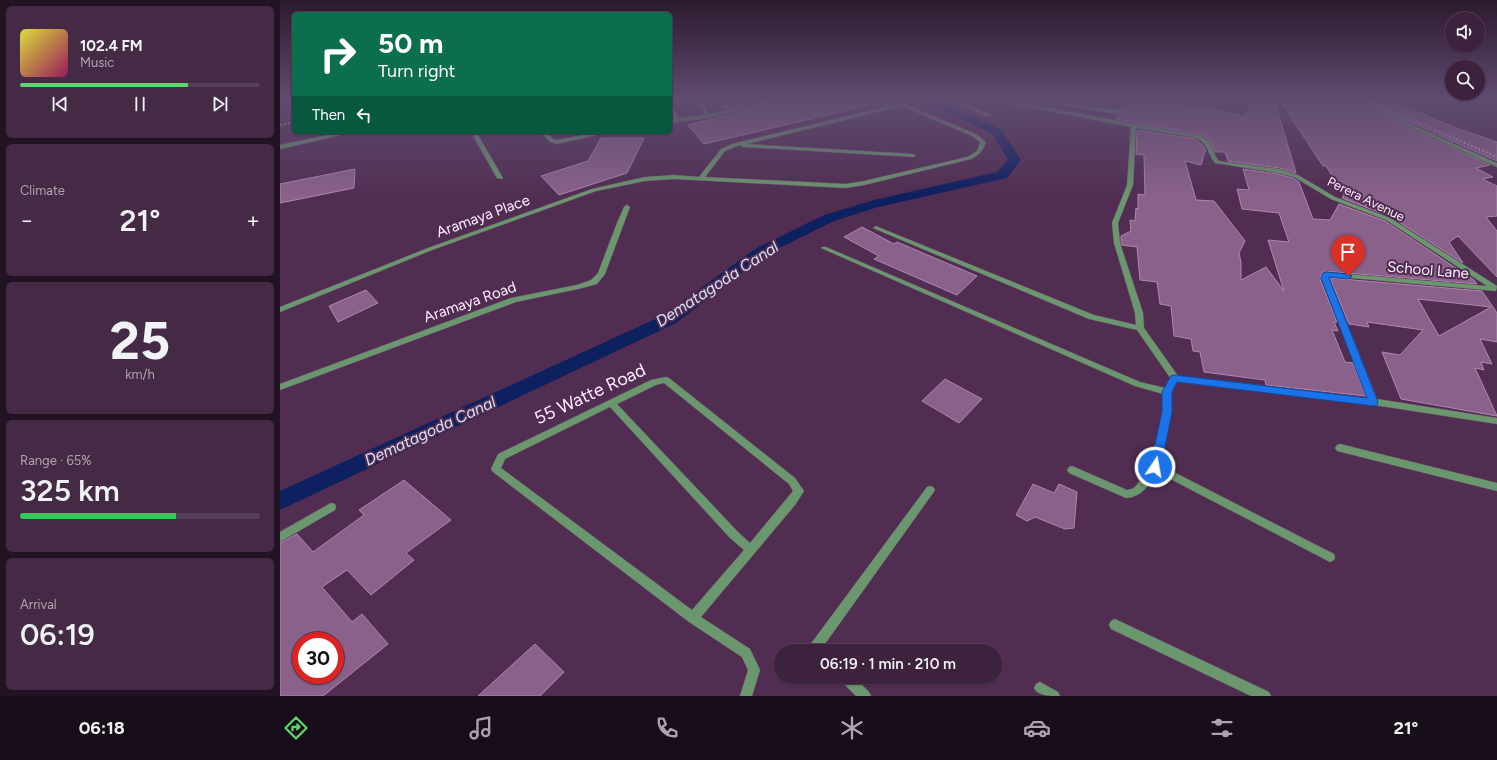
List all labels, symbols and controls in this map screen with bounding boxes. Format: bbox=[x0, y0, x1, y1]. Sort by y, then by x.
map controls bbox=[1445, 12, 1485, 100]
button: sound bbox=[1445, 12, 1485, 52]
text: 50 m bbox=[378, 26, 444, 60]
icon: right bbox=[312, 28, 364, 80]
text: 102.4 FM bbox=[80, 37, 143, 55]
text: Music bbox=[80, 55, 114, 70]
text: Turn right bbox=[378, 60, 455, 82]
button: search bbox=[1445, 60, 1485, 100]
icon: previous bbox=[49, 93, 71, 115]
icon: pause bbox=[129, 93, 151, 115]
icon: next bbox=[209, 93, 231, 115]
icon: left bbox=[353, 104, 375, 126]
text: Then bbox=[312, 106, 345, 124]
street label: Perera Avenue bbox=[1325, 174, 1407, 224]
text: Climate bbox=[20, 183, 65, 198]
street label: Aramaya Place bbox=[434, 191, 532, 241]
text: 21° bbox=[120, 202, 160, 239]
text: − bbox=[20, 207, 34, 234]
text: + bbox=[246, 207, 260, 234]
pin bbox=[1331, 235, 1365, 276]
water label: Dematagoda Canal bbox=[652, 237, 782, 331]
icon: arrive bbox=[1337, 241, 1359, 263]
street label: School Lane bbox=[1386, 257, 1470, 283]
street label: Aramaya Road bbox=[421, 278, 519, 326]
text: 25 bbox=[110, 310, 170, 372]
street label: 55 Watte Road bbox=[531, 359, 649, 429]
text: km/h bbox=[125, 367, 155, 382]
water label: Dematagoda Canal bbox=[361, 392, 499, 470]
position arrow bbox=[1134, 446, 1176, 488]
text: Range · 65% bbox=[20, 453, 92, 468]
text: 325 km bbox=[20, 472, 120, 509]
text: Arrival bbox=[20, 597, 57, 612]
text: 06:19 bbox=[20, 616, 95, 653]
speed limit sign: 30 bbox=[292, 632, 344, 684]
text: 06:19 · 1 min · 210 m bbox=[820, 655, 956, 673]
icon: directions bbox=[282, 714, 310, 742]
icon: music bbox=[467, 714, 495, 742]
icon: phone bbox=[653, 714, 681, 742]
icon: climate bbox=[838, 714, 866, 742]
icon: car bbox=[1023, 714, 1051, 742]
icon: filters bbox=[1208, 714, 1236, 742]
text: 06:18 bbox=[79, 717, 125, 739]
text: 21° bbox=[1394, 717, 1418, 739]

